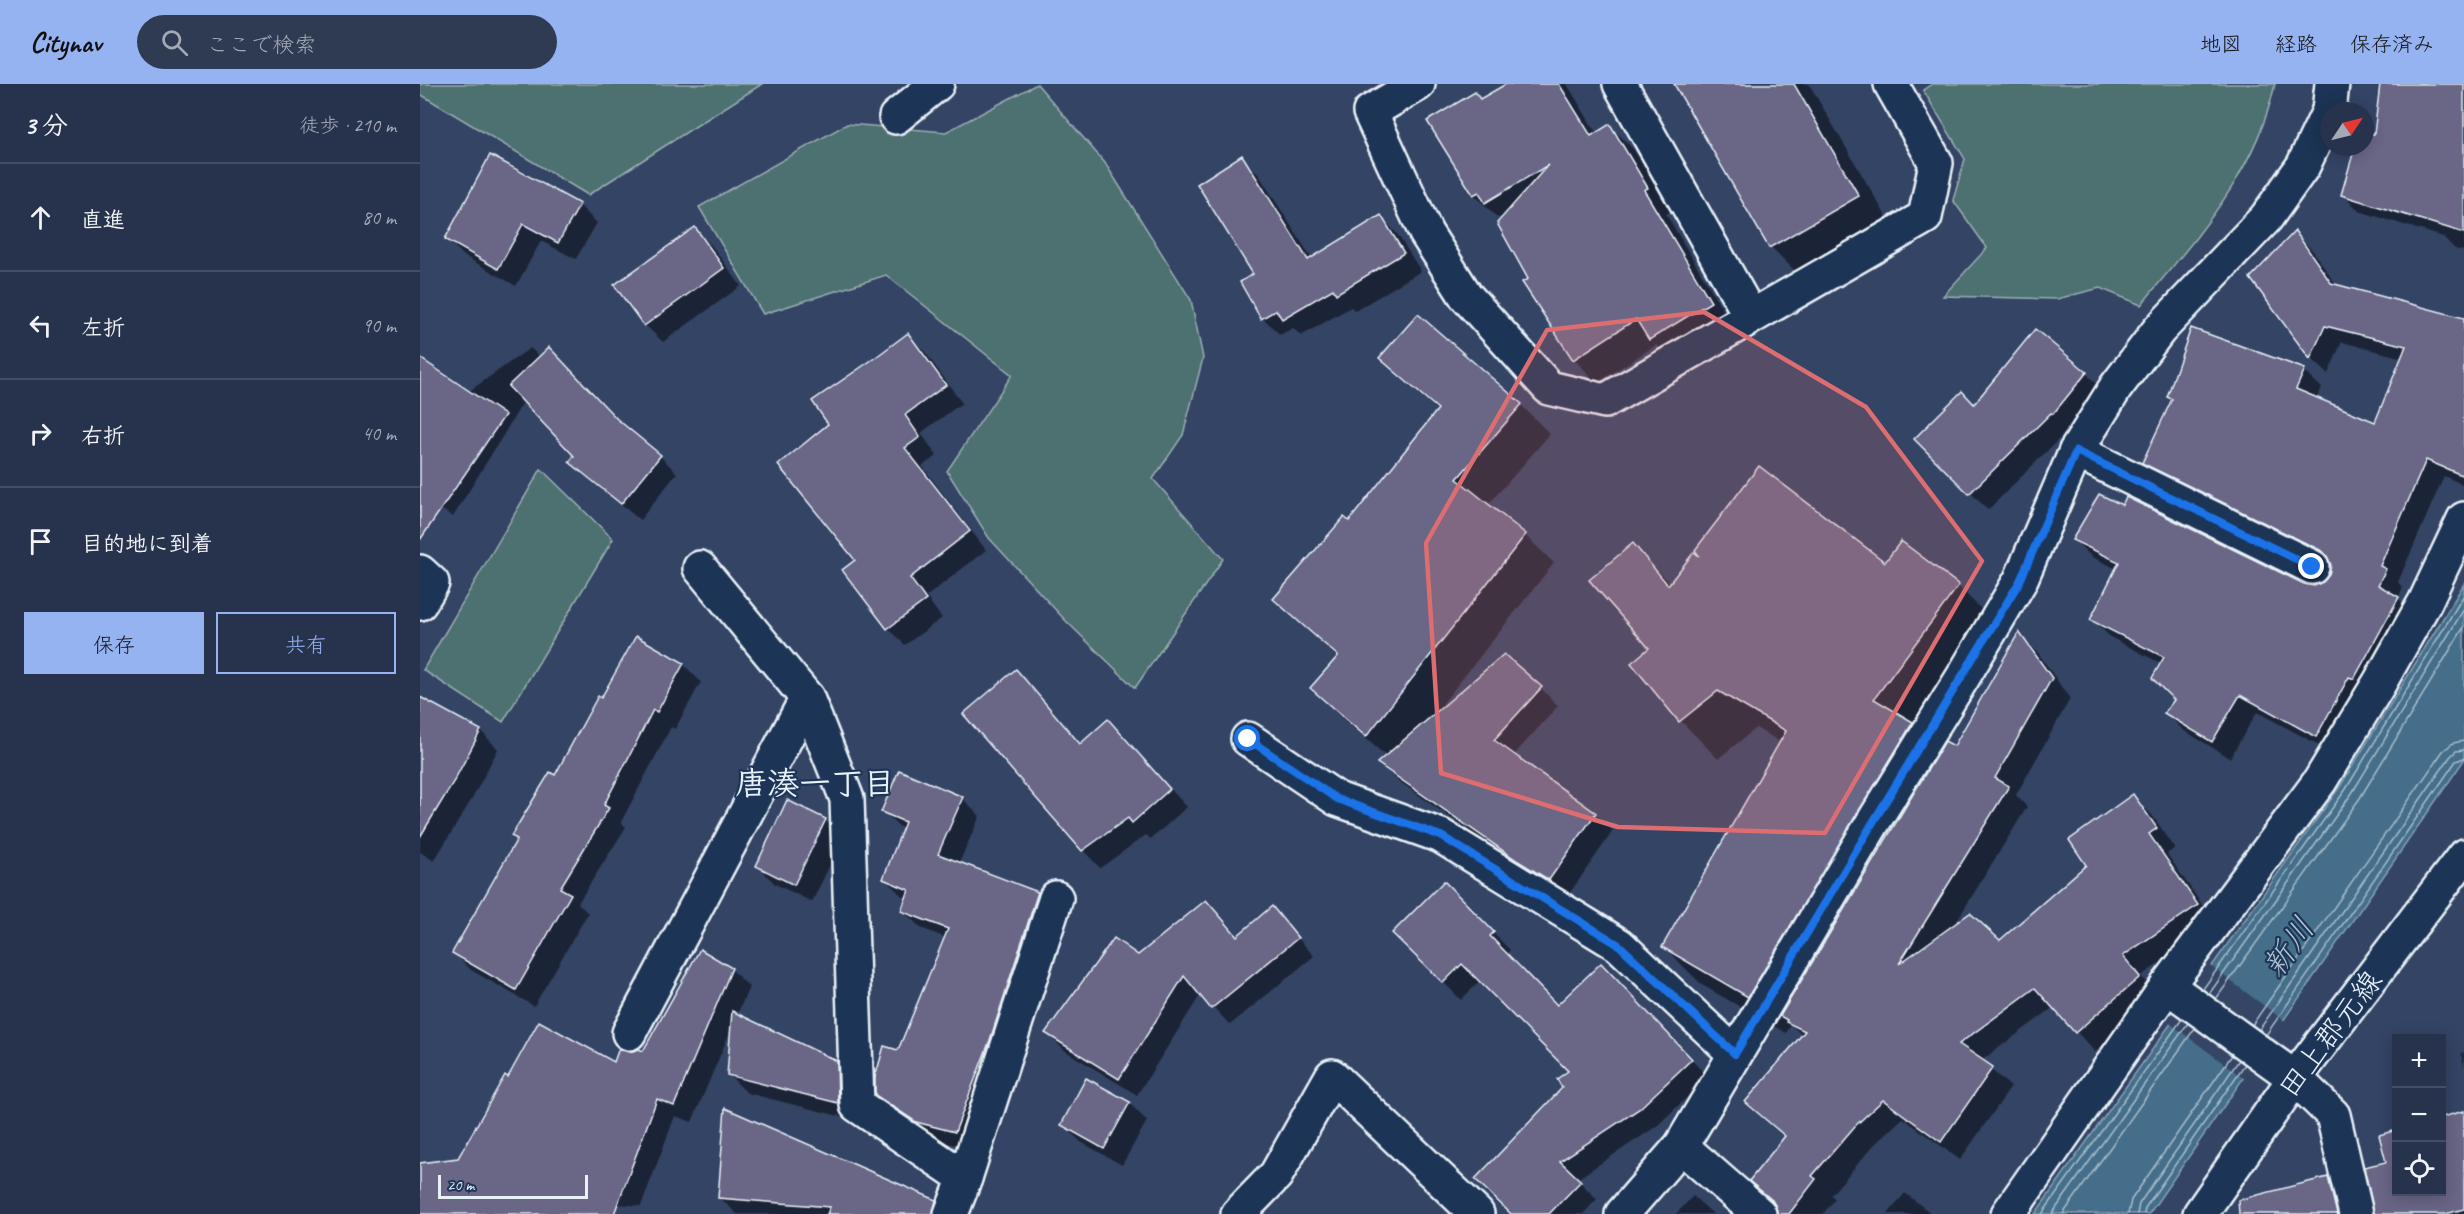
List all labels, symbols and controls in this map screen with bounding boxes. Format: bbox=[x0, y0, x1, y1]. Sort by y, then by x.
search box bbox=[137, 15, 557, 69]
text: Citynav bbox=[30, 25, 101, 60]
icon: search bbox=[158, 26, 191, 59]
text: ここで検索 bbox=[206, 31, 316, 59]
text: 地図 bbox=[2200, 31, 2242, 57]
text: 経路 bbox=[2275, 31, 2317, 57]
text: 保存済み bbox=[2350, 31, 2434, 57]
north arrow bbox=[2320, 102, 2374, 156]
text: 3 分 bbox=[24, 109, 68, 142]
text: 徒歩 · 210 m bbox=[300, 113, 396, 138]
icon: ahead bbox=[24, 201, 57, 234]
text: 80 m bbox=[362, 205, 396, 230]
text: 直進 bbox=[81, 206, 125, 234]
icon: left bbox=[24, 309, 57, 342]
text: 90 m bbox=[362, 313, 396, 338]
text: 左折 bbox=[81, 314, 125, 342]
icon: right bbox=[24, 417, 57, 450]
text: 40 m bbox=[362, 421, 396, 446]
text: 右折 bbox=[81, 422, 125, 450]
icon: arrive bbox=[24, 525, 57, 558]
text: 目的地に到着 bbox=[81, 530, 213, 558]
route end bbox=[2298, 553, 2324, 579]
button: 保存 bbox=[24, 612, 204, 674]
button: 共有 bbox=[216, 612, 396, 674]
route start bbox=[1234, 725, 1260, 751]
district label: 唐湊一丁目 bbox=[735, 763, 895, 804]
water label: 新川 bbox=[2253, 909, 2324, 985]
street label: 田上郡元線 bbox=[2270, 963, 2390, 1105]
map controls bbox=[2392, 1034, 2446, 1196]
button: + bbox=[2392, 1034, 2446, 1088]
button: − bbox=[2392, 1088, 2446, 1142]
button: locate bbox=[2392, 1142, 2446, 1196]
scale bar bbox=[438, 1172, 588, 1200]
text: 20 m bbox=[447, 1175, 474, 1195]

